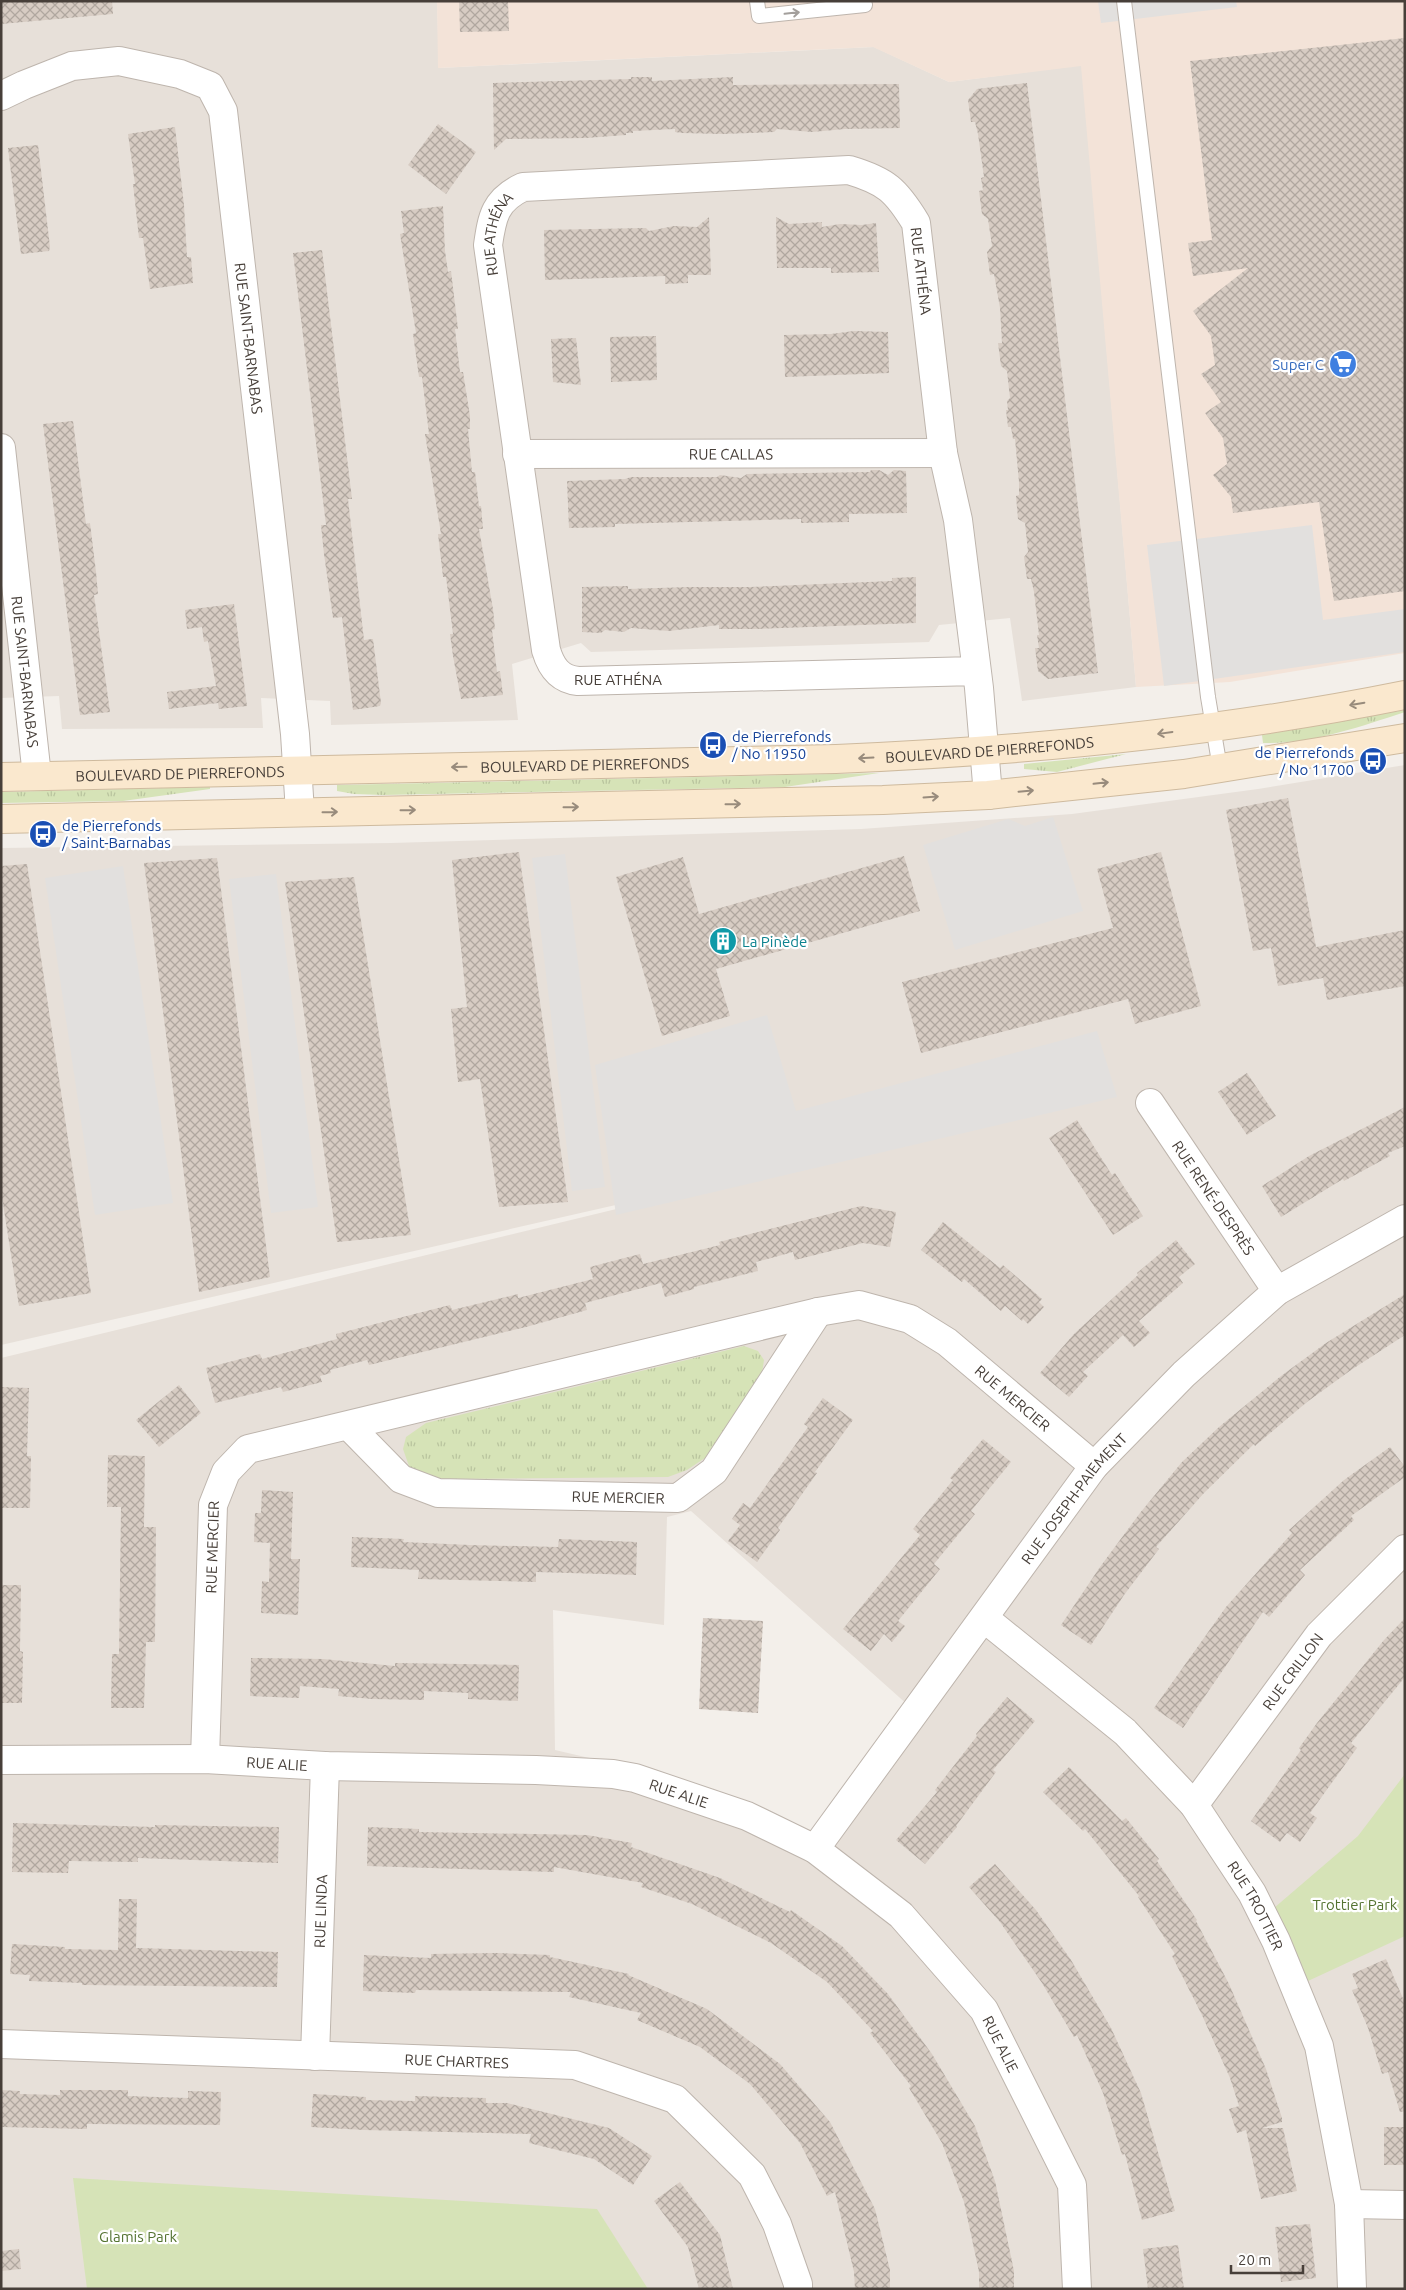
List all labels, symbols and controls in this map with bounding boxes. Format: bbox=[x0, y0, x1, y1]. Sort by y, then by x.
one-way arrow bbox=[784, 8, 800, 18]
street label: RUE ATHÉNA bbox=[480, 188, 516, 277]
street label: RUE ATHÉNA bbox=[908, 226, 935, 316]
street label: RUE SAINT-BARNABAS bbox=[232, 262, 266, 415]
supermarket icon: Super C bbox=[1328, 349, 1358, 379]
place label: Super C bbox=[1272, 356, 1324, 373]
street label: RUE CALLAS bbox=[689, 445, 773, 462]
street label: RUE SAINT-BARNABAS bbox=[9, 595, 42, 748]
street label: RUE ATHÉNA bbox=[574, 671, 662, 688]
one-way arrow bbox=[1349, 700, 1365, 710]
place label: de Pierrefonds / No 11950 bbox=[731, 728, 831, 762]
one-way arrow bbox=[1158, 729, 1174, 739]
bus stop icon: de Pierrefonds / No 11950 bbox=[698, 730, 728, 760]
street label: BOULEVARD DE PIERREFONDS bbox=[885, 733, 1095, 765]
place label: de Pierrefonds / No 11700 bbox=[1255, 744, 1354, 778]
bus stop icon: de Pierrefonds / No 11700 bbox=[1358, 746, 1388, 776]
one-way arrow bbox=[858, 753, 874, 763]
street label: BOULEVARD DE PIERREFONDS bbox=[480, 754, 690, 775]
street label: BOULEVARD DE PIERREFONDS bbox=[75, 762, 285, 784]
one-way arrow bbox=[451, 762, 467, 772]
one-way arrow bbox=[1093, 778, 1109, 788]
one-way arrow bbox=[1017, 786, 1033, 796]
one-way arrow bbox=[923, 793, 939, 802]
one-way arrow bbox=[725, 799, 741, 809]
one-way arrow bbox=[562, 802, 579, 812]
one-way arrow bbox=[400, 805, 416, 815]
one-way arrow bbox=[322, 807, 338, 817]
place label: de Pierrefonds / Saint-Barnabas bbox=[61, 817, 171, 851]
bus stop icon: de Pierrefonds / Saint-Barnabas bbox=[28, 819, 58, 849]
building icon: La Pinède bbox=[708, 926, 738, 956]
place label: La Pinède bbox=[742, 933, 807, 950]
street label: RUE RENÉ-DESPRÈS bbox=[1169, 1137, 1259, 1258]
street label: RUE MERCIER bbox=[972, 1361, 1054, 1434]
street label: RUE JOSEPH-PAIEMENT bbox=[1017, 1429, 1131, 1567]
street label: RUE MERCIER bbox=[571, 1487, 665, 1506]
street label: RUE MERCIER bbox=[202, 1500, 222, 1594]
street label: RUE CRILLON bbox=[1259, 1630, 1326, 1713]
street label: RUE ALIE bbox=[246, 1753, 308, 1773]
street label: RUE ALIE bbox=[647, 1775, 711, 1811]
street label: RUE TROTTIER bbox=[1225, 1858, 1287, 1952]
street label: RUE LINDA bbox=[310, 1874, 330, 1948]
park label: Trottier Park bbox=[1313, 1896, 1398, 1913]
street label: RUE ALIE bbox=[980, 2013, 1022, 2075]
street label: RUE CHARTRES bbox=[404, 2050, 509, 2071]
park label: Glamis Park bbox=[99, 2228, 177, 2245]
scale bar bbox=[1231, 2242, 1304, 2274]
text: 20 m bbox=[1238, 2251, 1271, 2268]

